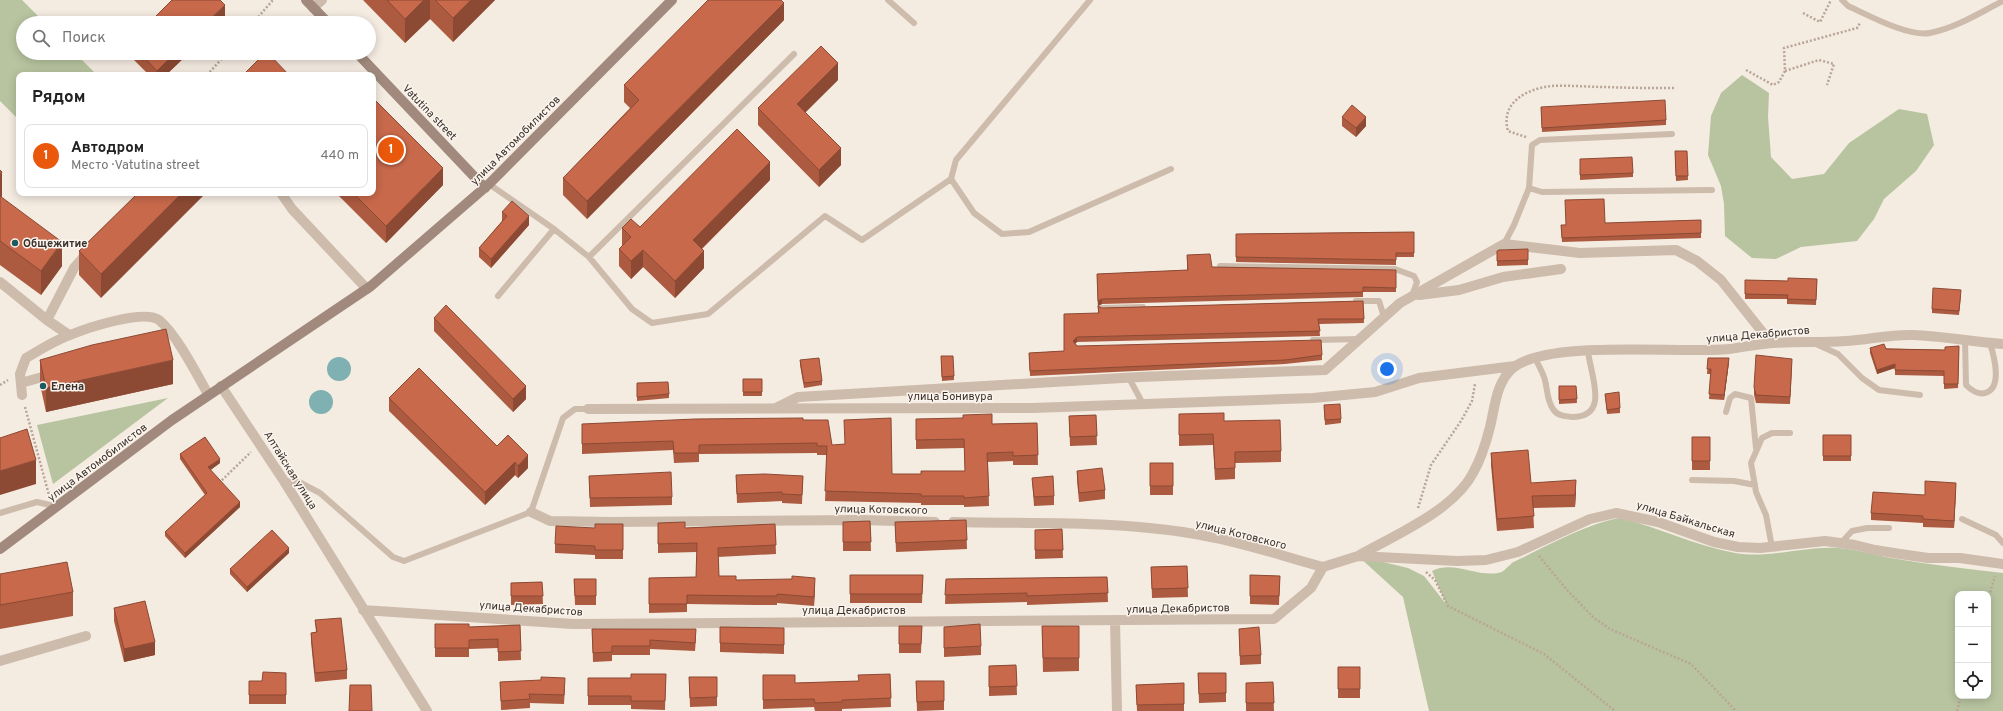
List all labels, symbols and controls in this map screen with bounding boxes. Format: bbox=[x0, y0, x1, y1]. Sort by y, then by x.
search box bbox=[16, 16, 376, 60]
icon: search bbox=[30, 27, 52, 49]
text: Поиск bbox=[62, 29, 106, 48]
street label: Vatutina street bbox=[399, 82, 459, 144]
text: Рядом bbox=[32, 87, 85, 109]
street label: улица Автомобилистов bbox=[468, 93, 564, 189]
pin: 1 bbox=[378, 135, 404, 165]
text: Автодром bbox=[71, 139, 144, 158]
text: 1 bbox=[43, 148, 49, 164]
text: 440 m bbox=[320, 148, 359, 164]
text: Место · Vatutina street bbox=[71, 158, 200, 174]
place label: Общежитие bbox=[23, 237, 87, 251]
marker: Общежитие bbox=[10, 238, 20, 248]
street label: улица Декабристов bbox=[1706, 323, 1810, 346]
your location bbox=[1377, 359, 1397, 379]
place label: Елена bbox=[51, 380, 84, 394]
marker: Елена bbox=[38, 381, 48, 391]
street label: улица Бонивура bbox=[908, 390, 993, 404]
street label: улица Автомобилистов bbox=[45, 421, 150, 505]
street label: Алтайская улица bbox=[260, 429, 320, 512]
street label: улица Байкальская bbox=[1635, 498, 1737, 542]
street label: улица Котовского bbox=[834, 502, 928, 518]
street label: улица Котовского bbox=[1194, 517, 1288, 553]
map controls bbox=[1955, 591, 1991, 699]
button: + bbox=[1955, 591, 1991, 627]
street label: улица Декабристов bbox=[479, 598, 583, 620]
street label: улица Декабристов bbox=[1126, 601, 1230, 617]
street label: улица Декабристов bbox=[802, 604, 906, 618]
button: − bbox=[1955, 627, 1991, 663]
button: locate bbox=[1955, 663, 1991, 699]

